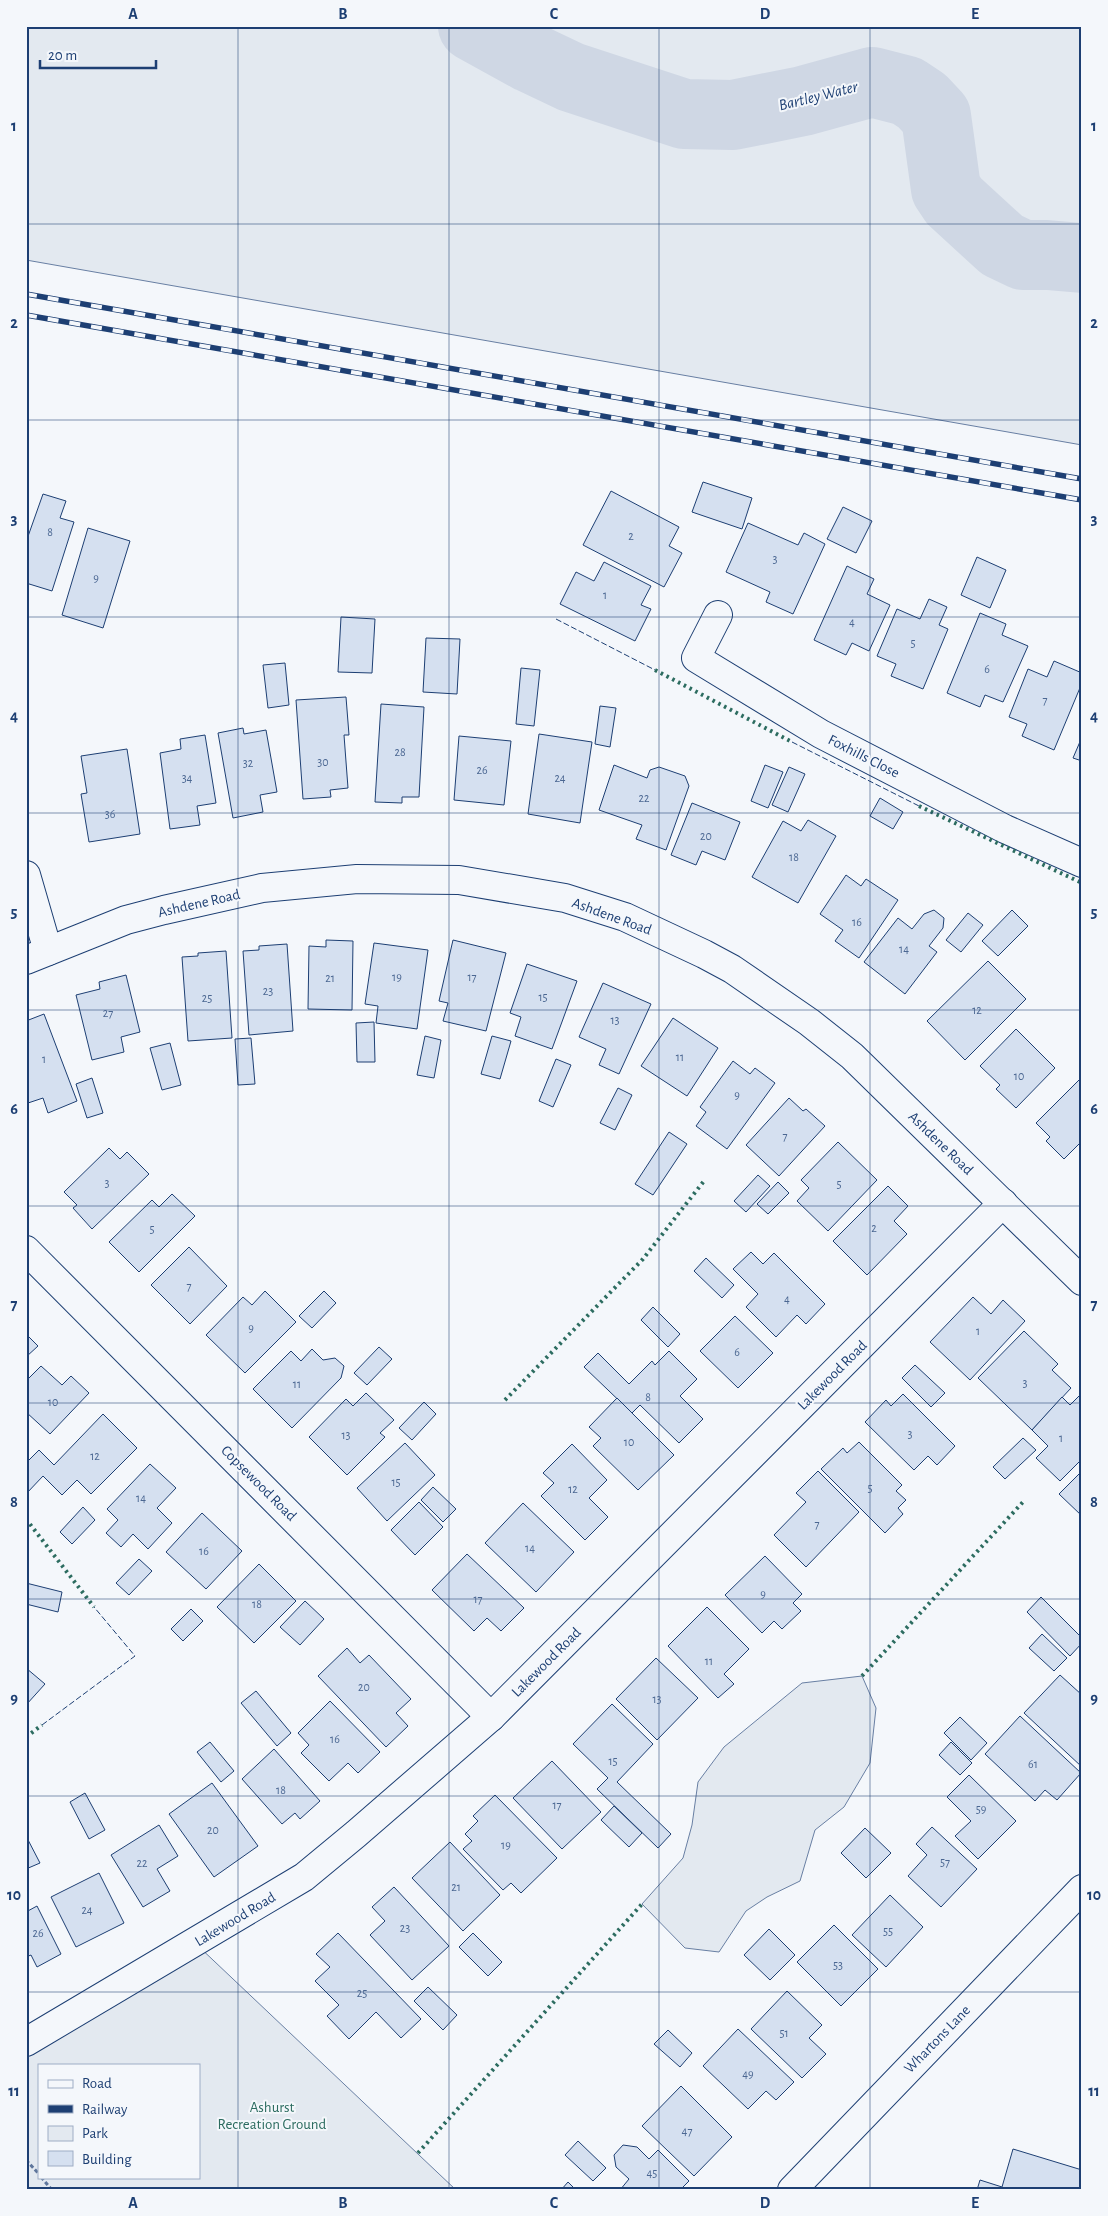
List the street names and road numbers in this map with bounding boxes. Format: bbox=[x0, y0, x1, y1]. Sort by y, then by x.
street label: Foxhills Close bbox=[826, 732, 902, 781]
street label: Ashdene Road bbox=[157, 887, 242, 920]
street label: Ashdene Road bbox=[570, 895, 654, 938]
street label: Ashdene Road bbox=[905, 1109, 976, 1178]
street label: Lakewood Road bbox=[795, 1338, 870, 1413]
street label: Copsewood Road bbox=[218, 1443, 299, 1524]
street label: Lakewood Road bbox=[509, 1625, 584, 1700]
street label: Lakewood Road bbox=[192, 1889, 278, 1949]
street label: Whartons Lane bbox=[901, 2002, 973, 2076]

